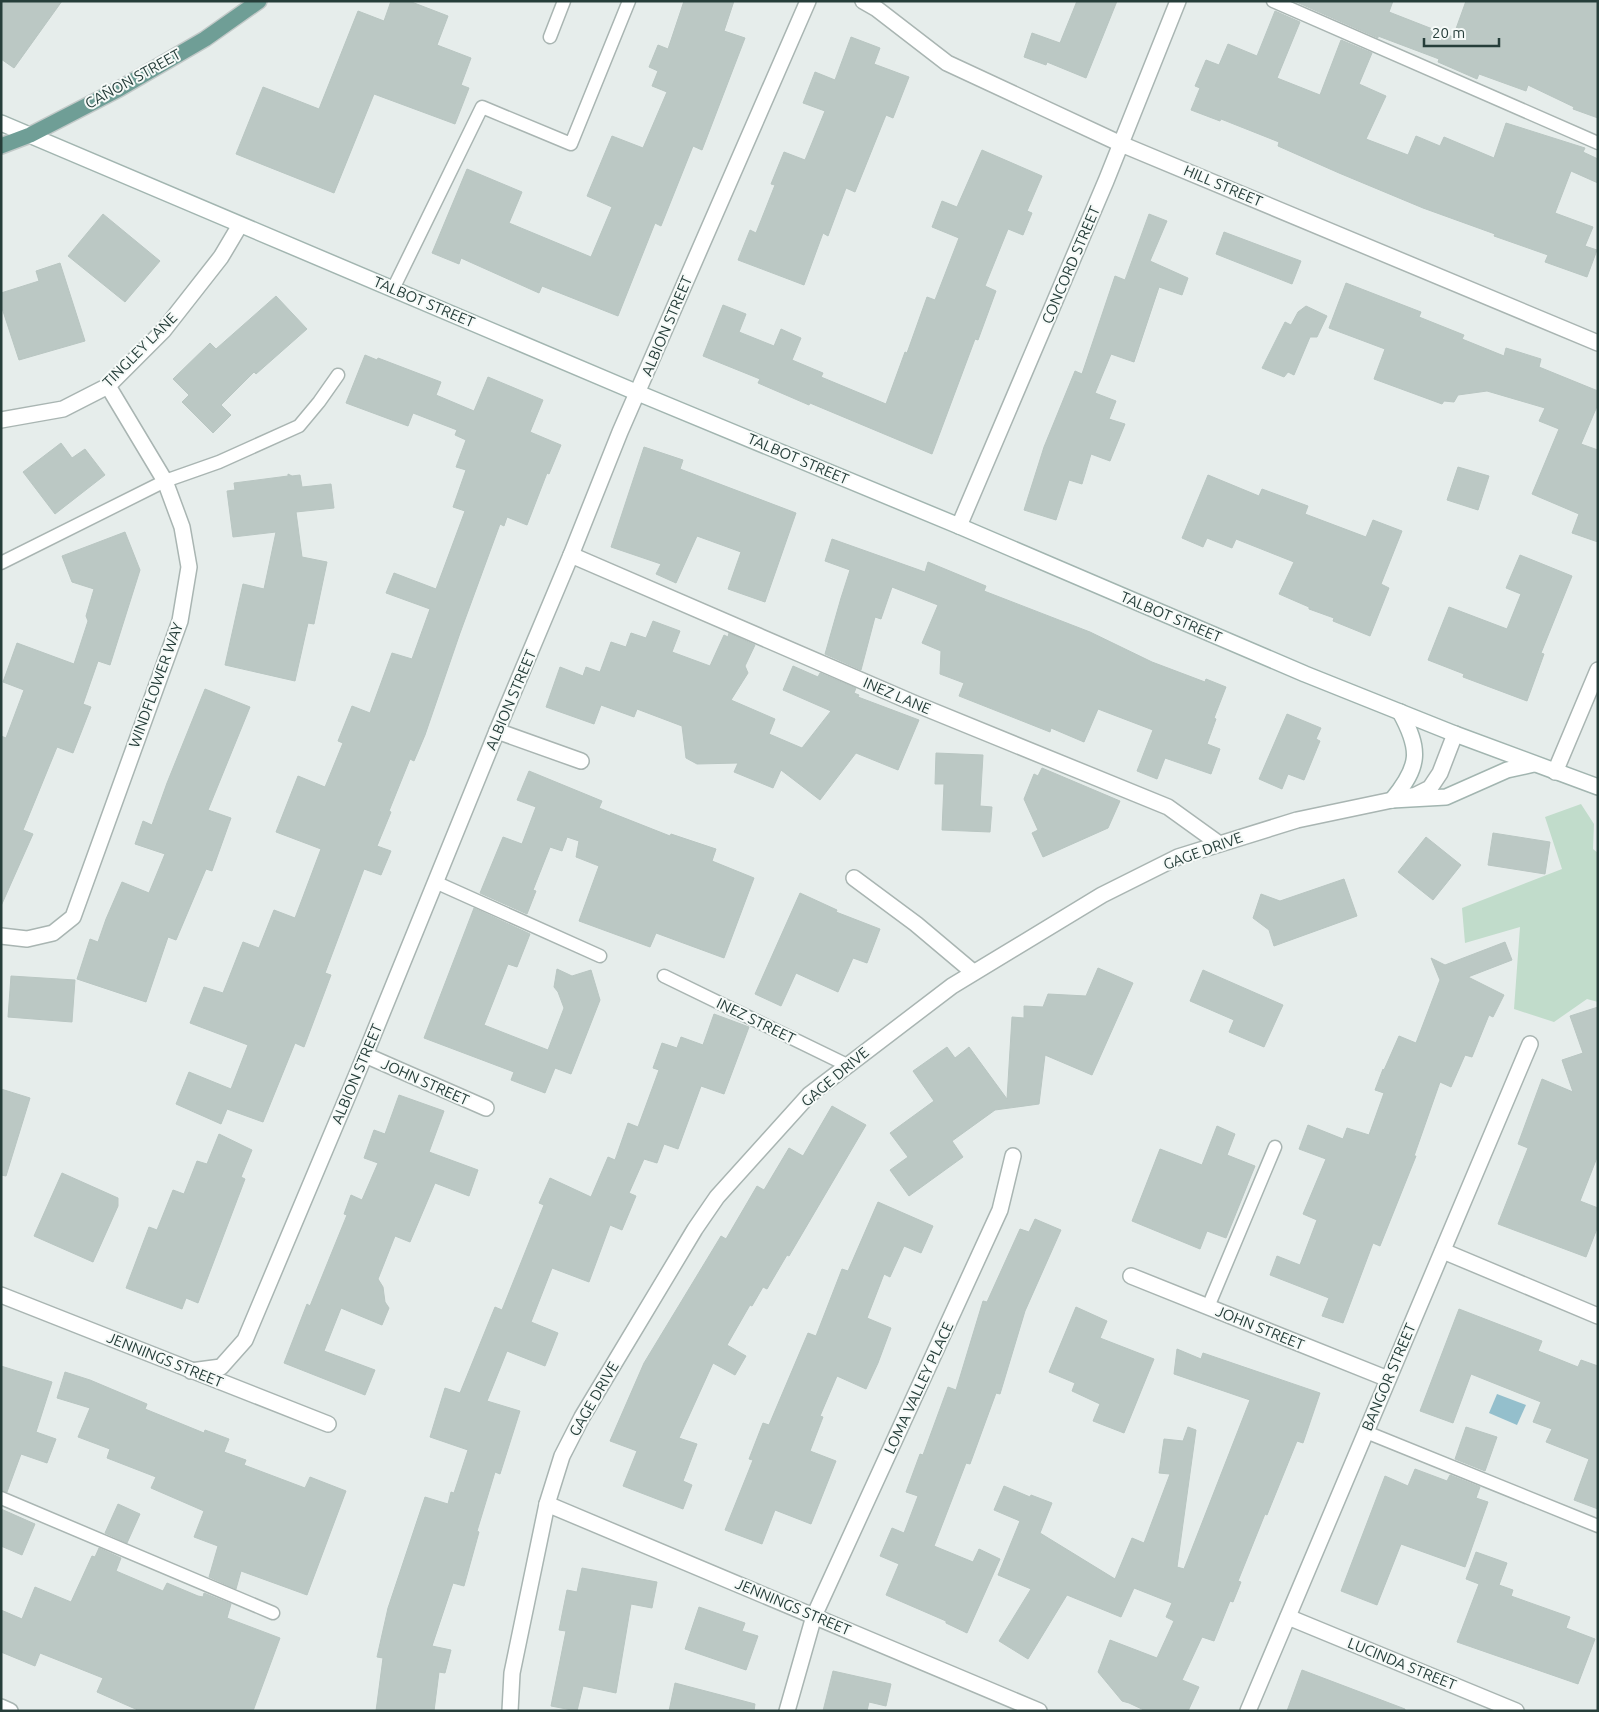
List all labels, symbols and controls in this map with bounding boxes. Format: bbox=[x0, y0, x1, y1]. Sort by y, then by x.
scale bar bbox=[1424, 15, 1499, 47]
text: 20 m bbox=[1432, 24, 1465, 41]
street label: CAÑON STREET bbox=[82, 45, 184, 112]
street label: HILL STREET bbox=[1181, 161, 1266, 210]
street label: CONCORD STREET bbox=[1038, 203, 1103, 326]
street label: TALBOT STREET bbox=[371, 273, 478, 331]
street label: ALBION STREET bbox=[638, 273, 696, 378]
street label: TINGLEY LANE bbox=[99, 309, 180, 390]
street label: TALBOT STREET bbox=[745, 430, 852, 488]
street label: TALBOT STREET bbox=[1118, 588, 1225, 646]
street label: WINDFLOWER WAY bbox=[125, 620, 186, 750]
street label: ALBION STREET bbox=[482, 647, 540, 752]
street label: INEZ LANE bbox=[861, 674, 934, 717]
street label: GAGE DRIVE bbox=[1161, 828, 1245, 873]
street label: INEZ STREET bbox=[714, 994, 799, 1047]
street label: ALBION STREET bbox=[328, 1021, 386, 1126]
street label: GAGE DRIVE bbox=[797, 1043, 872, 1110]
street label: JOHN STREET bbox=[379, 1055, 472, 1109]
street label: JOHN STREET bbox=[1213, 1302, 1308, 1353]
street label: LOMA VALLEY PLACE bbox=[881, 1319, 957, 1456]
street label: BANGOR STREET bbox=[1358, 1320, 1419, 1433]
street label: JENNINGS STREET bbox=[105, 1328, 226, 1391]
street label: GAGE DRIVE bbox=[565, 1359, 622, 1439]
street label: JENNINGS STREET bbox=[733, 1575, 854, 1639]
street label: LUCINDA STREET bbox=[1345, 1634, 1460, 1693]

